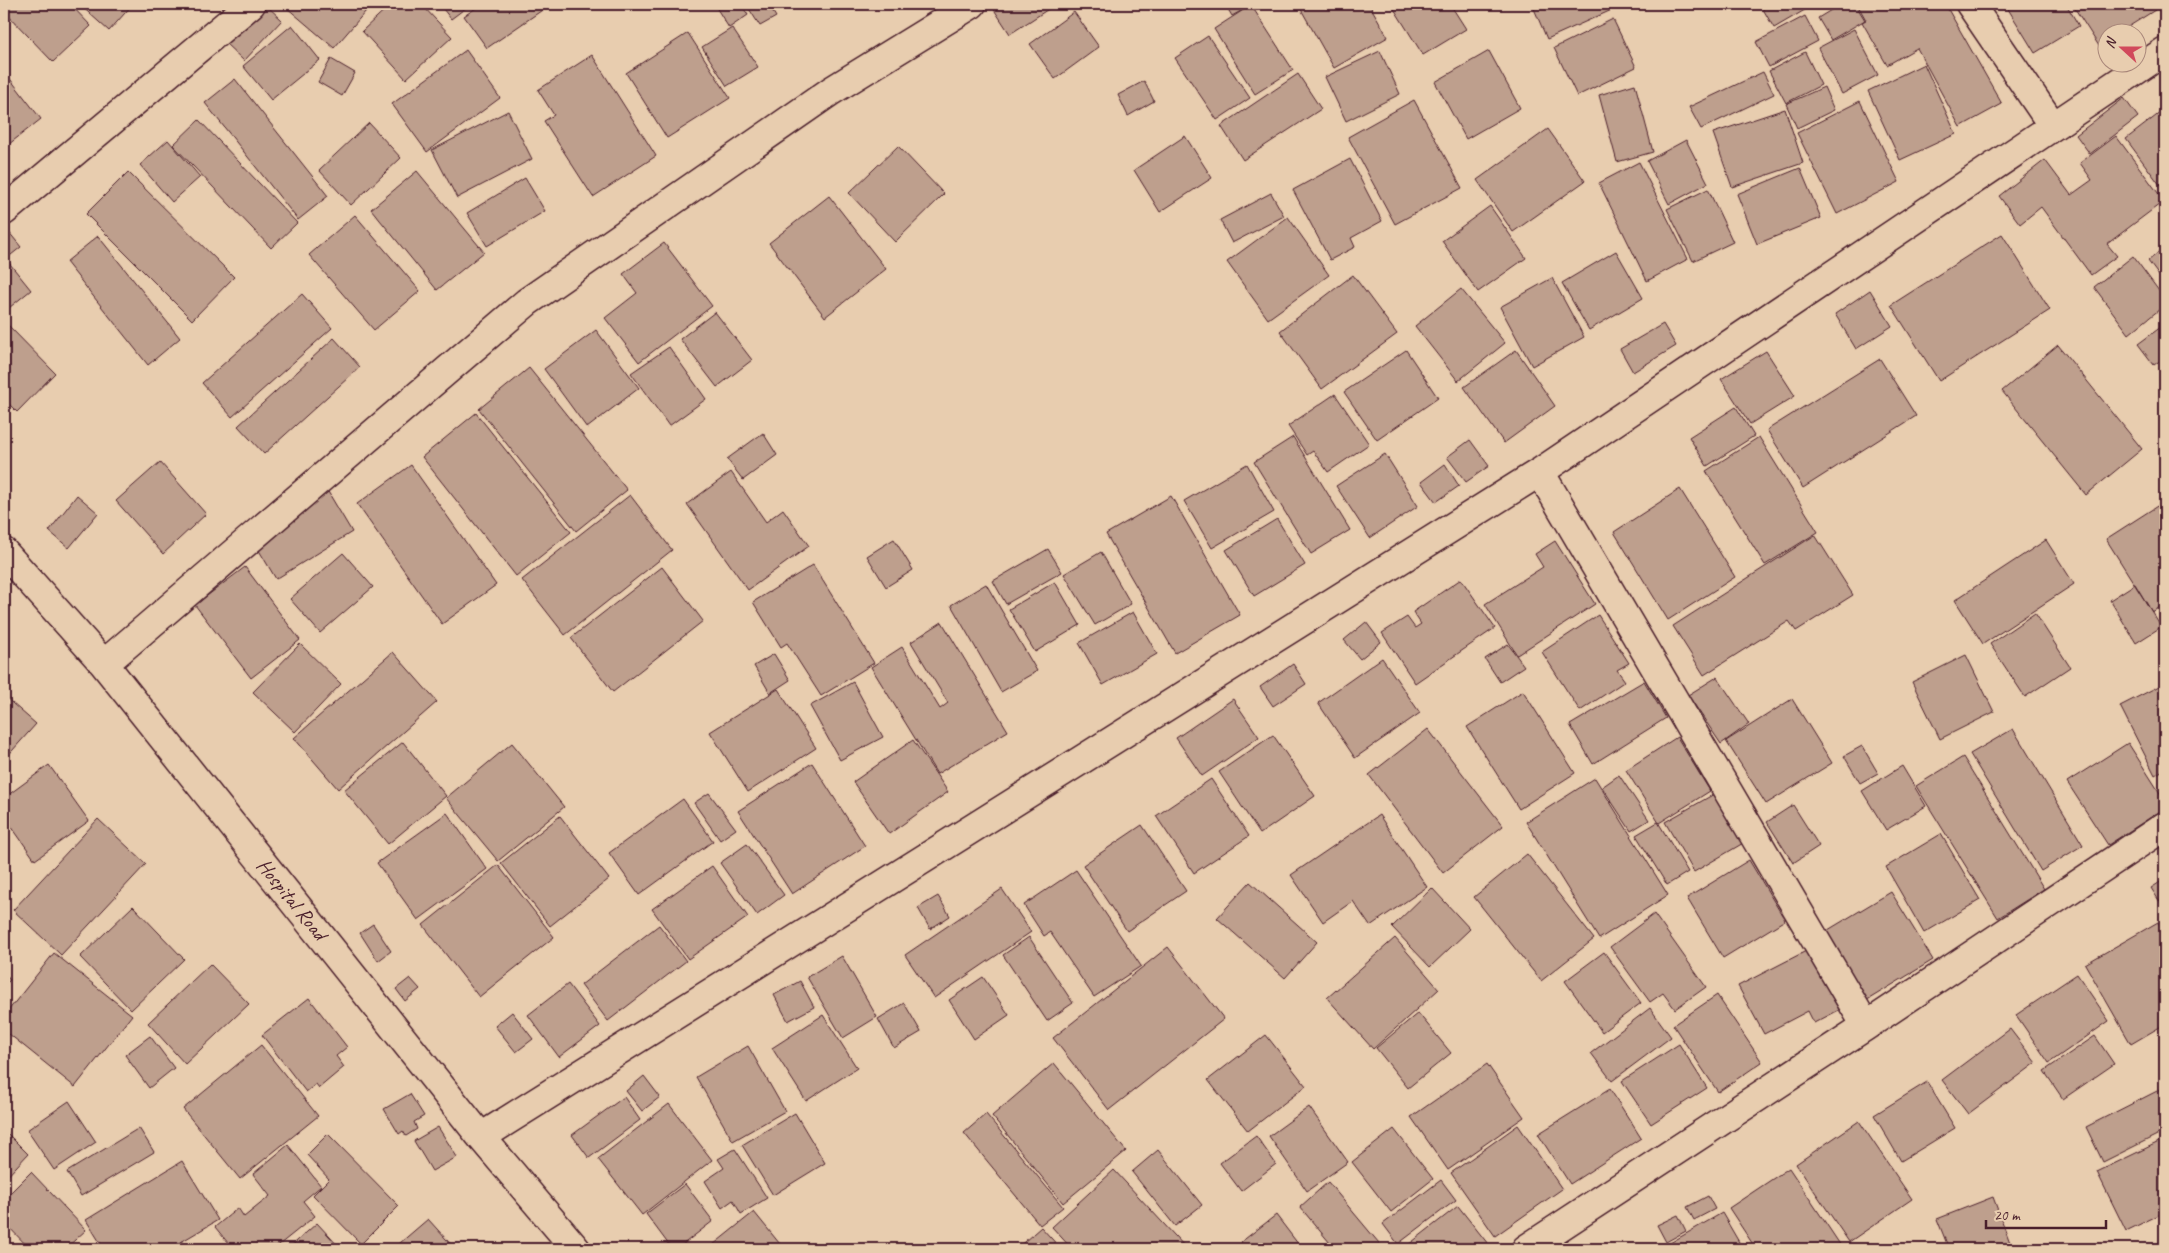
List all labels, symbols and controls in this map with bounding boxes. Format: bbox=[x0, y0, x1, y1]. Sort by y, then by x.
north arrow bbox=[2096, 22, 2146, 72]
text: N bbox=[2101, 34, 2121, 51]
street label: Hospital Road bbox=[251, 853, 335, 948]
scale bar bbox=[1986, 1198, 2106, 1230]
text: 20 m bbox=[1994, 1206, 2021, 1225]

